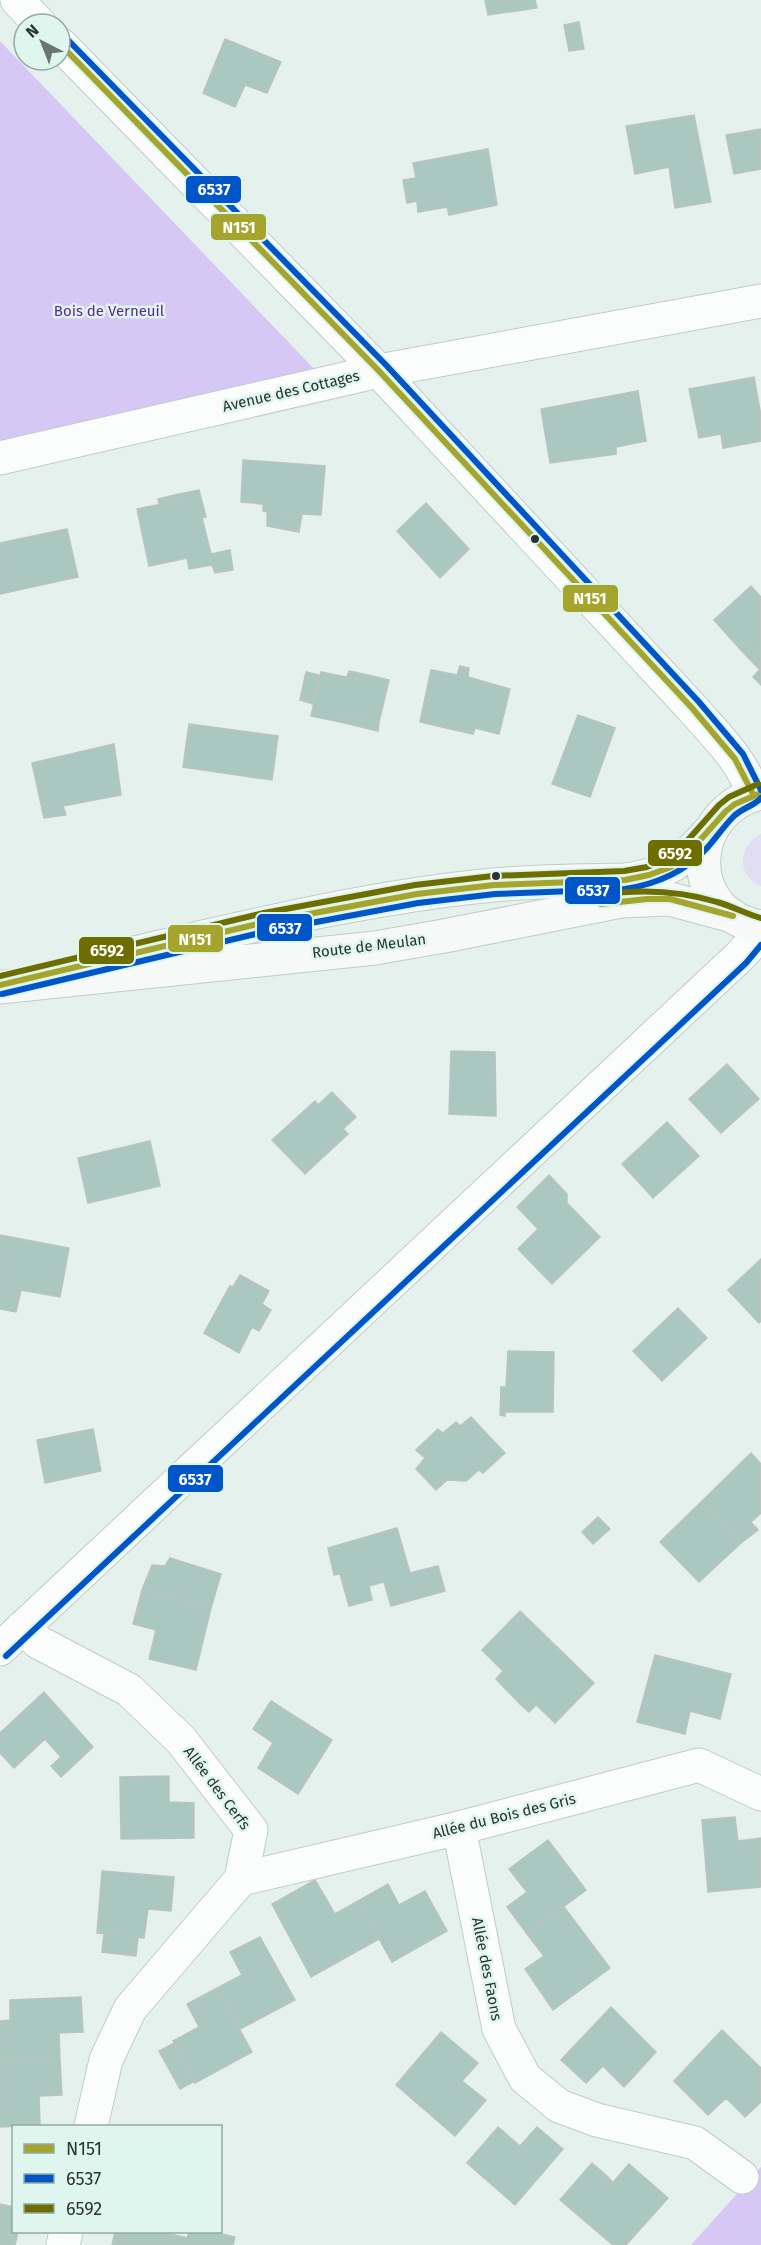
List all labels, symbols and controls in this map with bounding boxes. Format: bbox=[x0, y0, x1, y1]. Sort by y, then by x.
north arrow bbox=[12, 12, 72, 72]
text: N bbox=[22, 21, 43, 42]
line badge: 6537 bbox=[185, 175, 242, 204]
text: 6537 bbox=[197, 180, 231, 199]
line badge: N151 bbox=[210, 213, 267, 241]
text: N151 bbox=[222, 218, 256, 237]
park label: Bois de Verneuil bbox=[54, 302, 165, 320]
street label: Avenue des Cottages bbox=[221, 366, 361, 416]
unlabelled marker bbox=[529, 533, 541, 545]
line badge: N151 bbox=[562, 584, 619, 613]
text: N151 bbox=[573, 589, 607, 608]
line badge: 6592 bbox=[647, 839, 703, 867]
text: 6592 bbox=[658, 844, 692, 863]
unlabelled marker bbox=[490, 870, 502, 882]
line badge: 6537 bbox=[564, 876, 621, 905]
text: 6537 bbox=[576, 881, 610, 900]
line badge: 6537 bbox=[256, 913, 313, 942]
text: 6537 bbox=[268, 919, 302, 938]
line badge: N151 bbox=[167, 924, 224, 953]
text: N151 bbox=[178, 930, 212, 949]
street label: Route de Meulan bbox=[311, 930, 427, 962]
line badge: 6592 bbox=[78, 936, 135, 965]
text: 6592 bbox=[90, 941, 124, 960]
line badge: 6537 bbox=[167, 1464, 224, 1493]
text: 6537 bbox=[178, 1470, 212, 1489]
street label: Allée des Cerfs bbox=[180, 1743, 254, 1833]
street label: Allée du Bois des Gris bbox=[430, 1789, 578, 1843]
street label: Allée des Faons bbox=[468, 1916, 506, 2022]
legend bbox=[12, 2125, 222, 2233]
text: N151 bbox=[66, 2138, 102, 2160]
text: 6537 bbox=[66, 2168, 101, 2190]
text: 6592 bbox=[66, 2198, 102, 2220]

